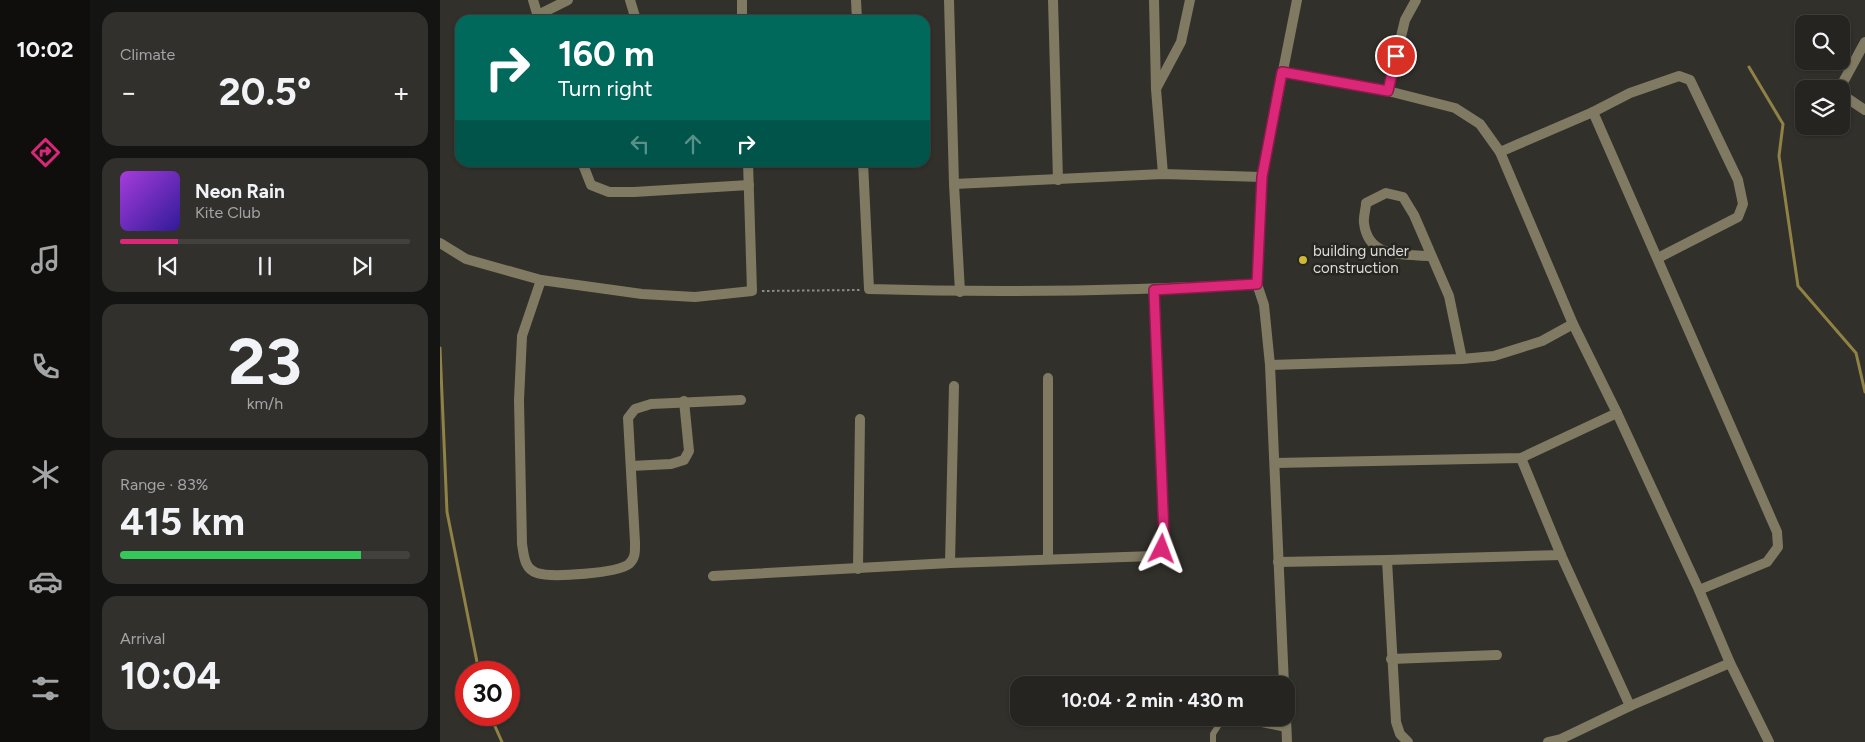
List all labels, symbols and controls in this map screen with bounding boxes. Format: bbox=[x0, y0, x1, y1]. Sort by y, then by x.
map controls bbox=[1795, 15, 1850, 135]
button: search bbox=[1795, 15, 1850, 70]
text: 160 m bbox=[558, 33, 655, 75]
icon: right bbox=[475, 35, 540, 100]
pin bbox=[1375, 35, 1417, 77]
text: 10:02 bbox=[16, 36, 74, 63]
icon: arrive bbox=[1382, 42, 1410, 70]
text: Climate bbox=[120, 45, 175, 64]
text: 20.5° bbox=[219, 69, 311, 115]
text: − bbox=[120, 75, 137, 109]
text: + bbox=[393, 75, 410, 109]
text: Turn right bbox=[558, 75, 653, 102]
button: layers bbox=[1795, 80, 1850, 135]
icon: left bbox=[626, 130, 654, 158]
icon: ahead bbox=[679, 130, 707, 158]
icon: right bbox=[732, 130, 760, 158]
icon: directions bbox=[28, 135, 63, 170]
text: Neon Rain bbox=[195, 180, 285, 203]
text: Kite Club bbox=[195, 203, 261, 222]
icon: music bbox=[28, 242, 63, 277]
place label: building under construction bbox=[1313, 242, 1409, 277]
icon: previous bbox=[154, 252, 182, 280]
icon: pause bbox=[251, 252, 279, 280]
icon: next bbox=[348, 252, 376, 280]
marker: building under construction bbox=[1297, 254, 1309, 266]
text: 23 bbox=[228, 322, 302, 400]
icon: phone bbox=[28, 349, 63, 384]
text: km/h bbox=[247, 394, 283, 413]
icon: climate bbox=[28, 457, 63, 492]
text: Range · 83% bbox=[120, 475, 208, 494]
text: 415 km bbox=[120, 499, 245, 545]
position arrow bbox=[1135, 522, 1187, 574]
icon: car bbox=[28, 564, 63, 599]
text: Arrival bbox=[120, 629, 165, 648]
text: 10:04 bbox=[120, 653, 221, 699]
speed limit sign: 30 bbox=[455, 661, 520, 726]
icon: filters bbox=[28, 671, 63, 706]
text: 10:04 · 2 min · 430 m bbox=[1061, 689, 1244, 712]

